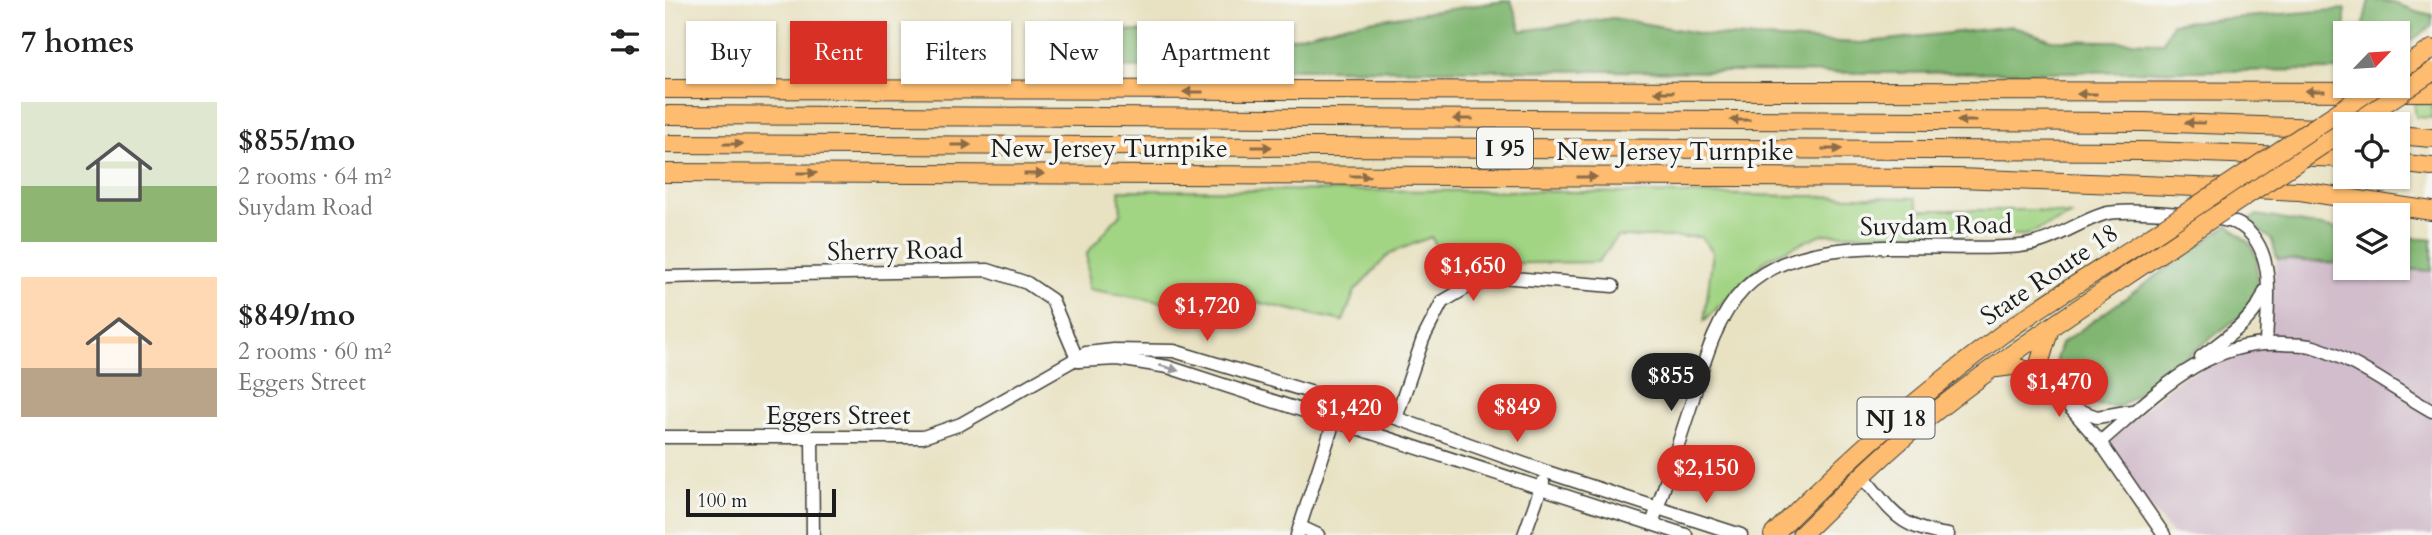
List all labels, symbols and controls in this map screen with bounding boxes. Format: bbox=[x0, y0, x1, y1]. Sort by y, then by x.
chip: Buy bbox=[686, 21, 776, 84]
chip: Rent bbox=[790, 21, 887, 84]
chip: Filters bbox=[901, 21, 1011, 84]
chip: New bbox=[1025, 21, 1123, 84]
chip: Apartment bbox=[1137, 21, 1294, 84]
north arrow bbox=[2333, 21, 2410, 98]
map controls bbox=[2333, 21, 2410, 280]
text: 7 homes bbox=[21, 22, 134, 63]
icon: filters bbox=[606, 23, 644, 61]
one-way arrow bbox=[2304, 85, 2326, 97]
one-way arrow bbox=[1181, 86, 1203, 98]
one-way arrow bbox=[1653, 86, 1675, 97]
one-way arrow bbox=[2076, 88, 2098, 100]
button: locate bbox=[2333, 112, 2410, 189]
one-way arrow bbox=[1452, 113, 1474, 125]
one-way arrow bbox=[1728, 114, 1750, 126]
one-way arrow bbox=[1956, 115, 1978, 127]
one-way arrow bbox=[2183, 117, 2205, 129]
text: $855/mo bbox=[238, 120, 355, 161]
road number: I 95 bbox=[1477, 128, 1533, 168]
icon: home bbox=[77, 130, 161, 214]
street label: New Jersey Turnpike bbox=[990, 131, 1228, 166]
street label: New Jersey Turnpike bbox=[1556, 134, 1794, 169]
one-way arrow bbox=[722, 138, 744, 150]
one-way arrow bbox=[950, 139, 972, 151]
one-way arrow bbox=[1251, 141, 1273, 153]
one-way arrow bbox=[1821, 143, 1843, 155]
text: 2 rooms · 64 m² bbox=[238, 161, 391, 192]
one-way arrow bbox=[796, 167, 818, 179]
one-way arrow bbox=[1023, 168, 1045, 180]
one-way arrow bbox=[1349, 170, 1371, 182]
one-way arrow bbox=[1576, 171, 1598, 183]
text: Suydam Road bbox=[238, 192, 373, 223]
button: layers bbox=[2333, 203, 2410, 280]
street label: Suydam Road bbox=[1860, 207, 2013, 244]
street label: State Route 18 bbox=[1973, 215, 2125, 334]
street label: Sherry Road bbox=[827, 232, 963, 269]
pin: $1,650 bbox=[1416, 244, 1530, 303]
text: $1,650 bbox=[1440, 250, 1506, 281]
pin: $1,720 bbox=[1150, 284, 1264, 343]
text: $1,720 bbox=[1174, 290, 1240, 321]
text: $849/mo bbox=[238, 295, 355, 336]
icon: home bbox=[77, 305, 161, 389]
text: 2 rooms · 60 m² bbox=[238, 336, 391, 367]
pin: $855 bbox=[1630, 354, 1712, 413]
text: $855 bbox=[1647, 360, 1695, 391]
pin: $1,470 bbox=[2002, 360, 2116, 419]
one-way arrow bbox=[1158, 363, 1180, 374]
text: $1,470 bbox=[2026, 366, 2092, 397]
text: Eggers Street bbox=[238, 367, 366, 398]
pin: $849 bbox=[1476, 384, 1558, 444]
pin: $1,420 bbox=[1292, 386, 1406, 445]
text: $849 bbox=[1493, 391, 1541, 422]
text: $1,420 bbox=[1316, 392, 1382, 423]
street label: Eggers Street bbox=[766, 398, 910, 433]
road number: NJ 18 bbox=[1857, 398, 1935, 438]
pin: $2,150 bbox=[1649, 446, 1763, 505]
text: $2,150 bbox=[1673, 452, 1739, 483]
scale bar bbox=[686, 486, 837, 518]
text: 100 m bbox=[697, 488, 747, 514]

